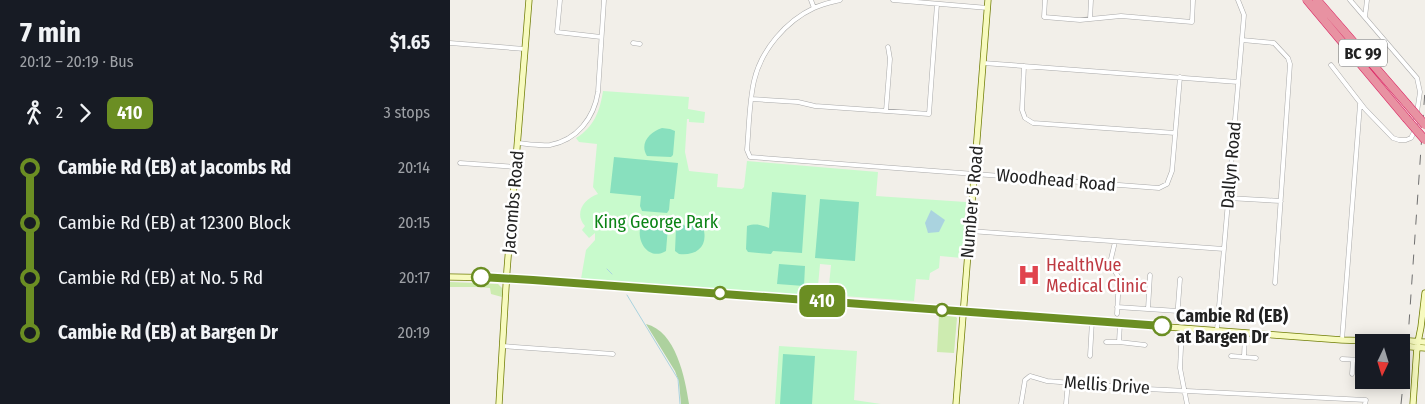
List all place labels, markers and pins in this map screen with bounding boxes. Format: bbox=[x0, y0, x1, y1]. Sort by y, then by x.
place label: HealthVue Medical Clinic bbox=[1046, 254, 1147, 297]
hospital icon: HealthVue Medical Clinic bbox=[1016, 262, 1042, 288]
unlabelled marker bbox=[471, 267, 491, 287]
unlabelled marker bbox=[713, 286, 727, 300]
unlabelled marker bbox=[935, 303, 949, 317]
place label: Cambie Rd (EB) at Bargen Dr bbox=[1176, 305, 1289, 348]
marker: Cambie Rd (EB) at Bargen Dr bbox=[1152, 316, 1172, 336]

